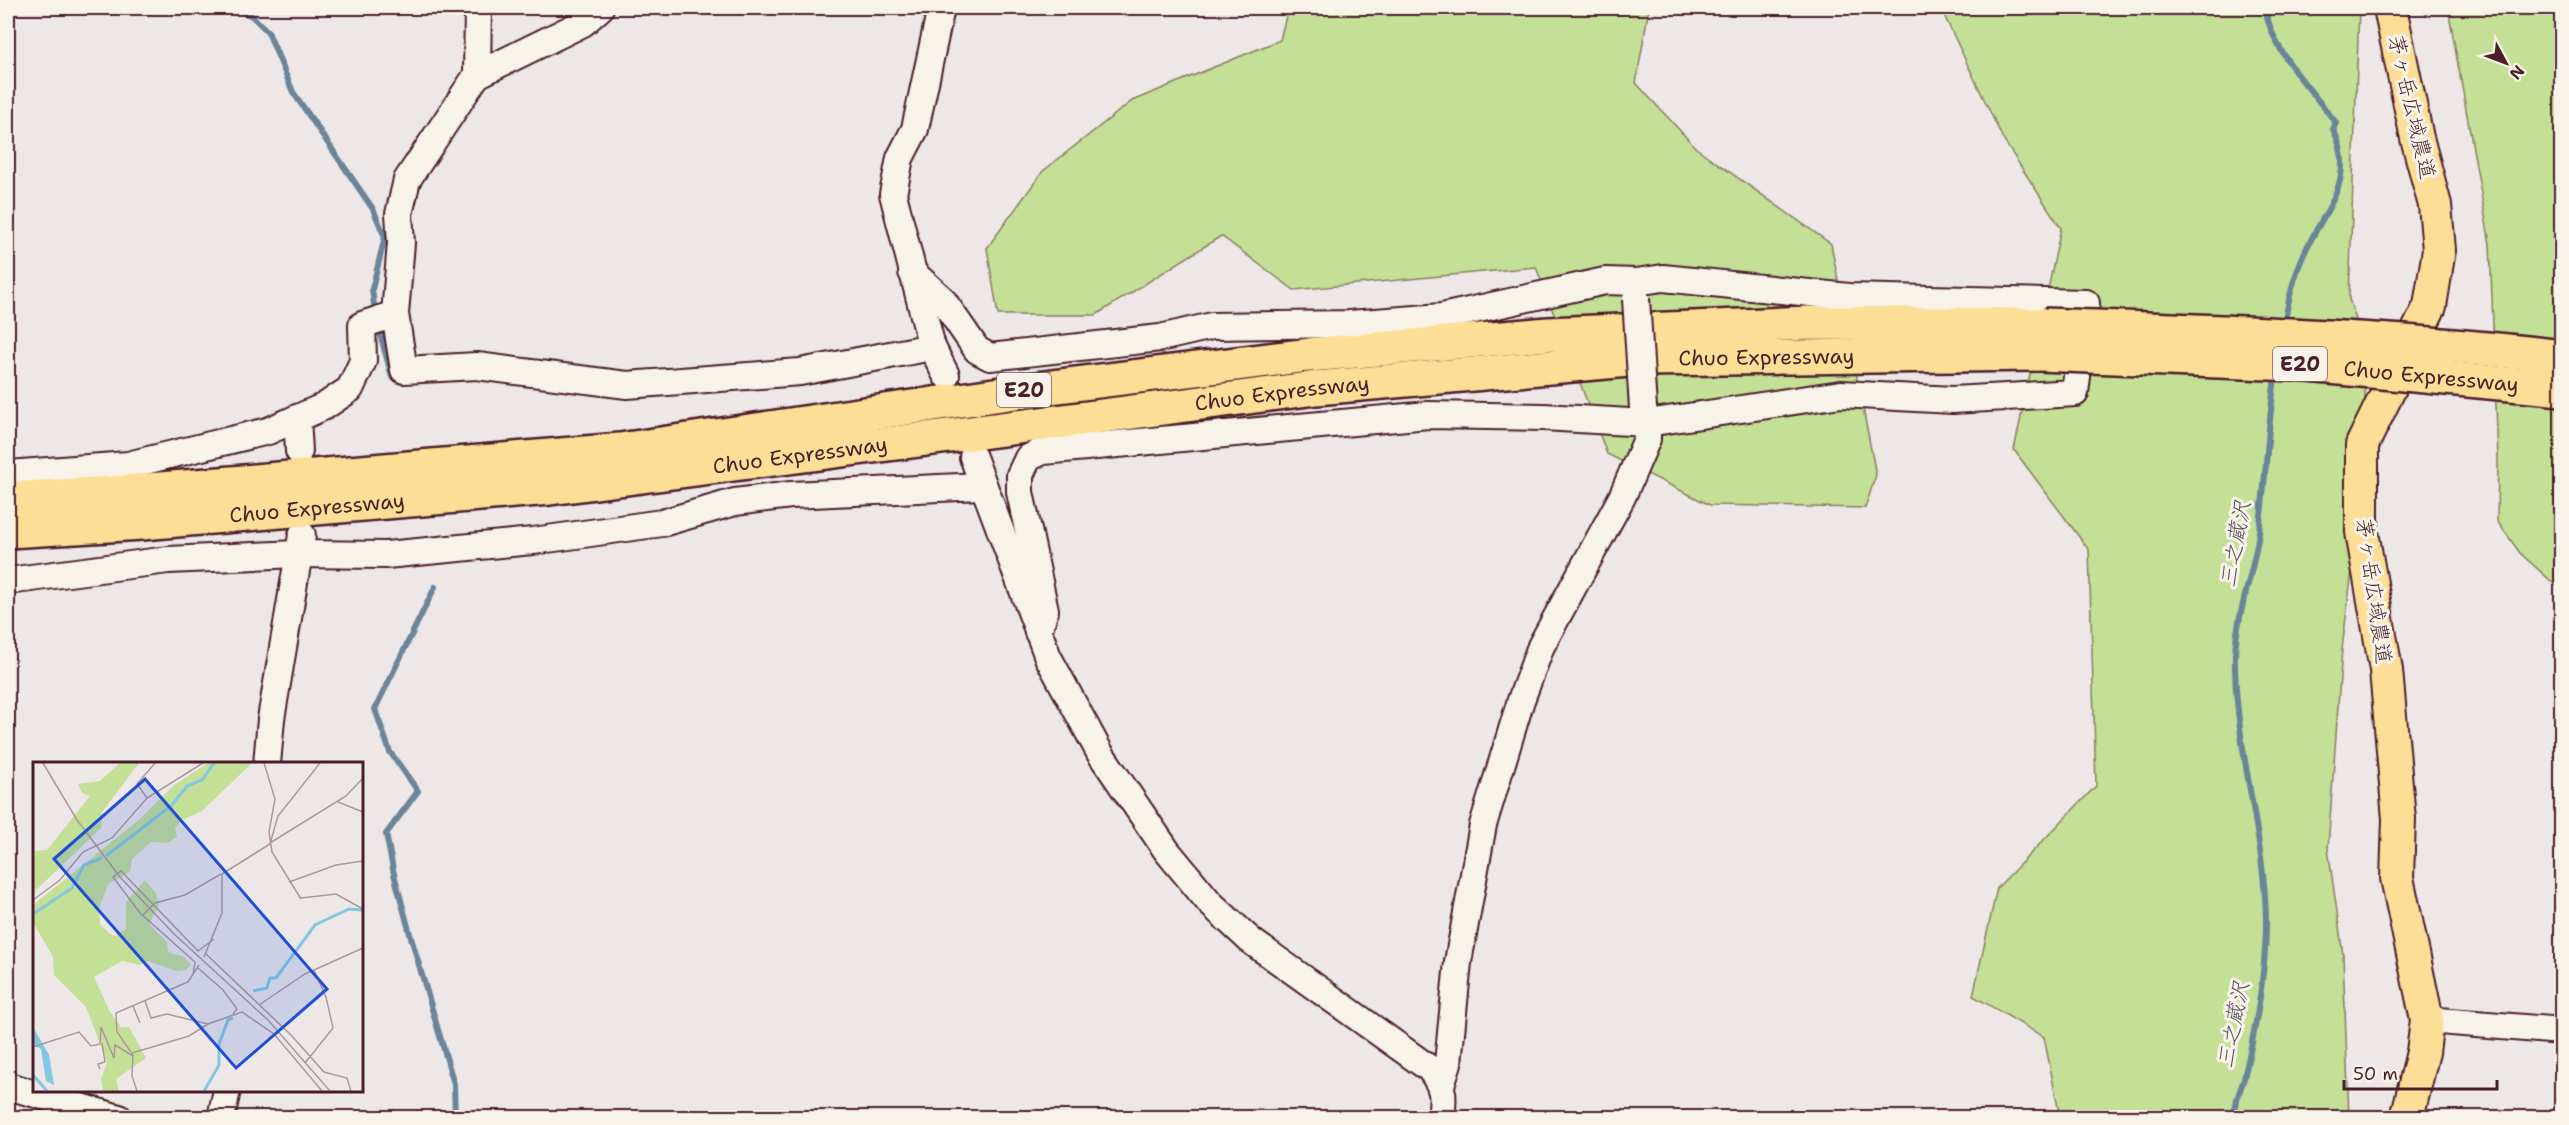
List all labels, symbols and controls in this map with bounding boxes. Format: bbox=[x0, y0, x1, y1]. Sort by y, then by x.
street label: 茅ヶ岳広域農道 bbox=[2382, 32, 2442, 182]
north arrow bbox=[2476, 33, 2536, 93]
text: N bbox=[2505, 61, 2529, 84]
street label: Chuo Expressway bbox=[1678, 342, 1855, 373]
road number: E20 bbox=[2273, 347, 2327, 381]
street label: Chuo Expressway bbox=[2342, 354, 2520, 399]
street label: Chuo Expressway bbox=[1193, 369, 1371, 418]
road number: E20 bbox=[997, 373, 1051, 407]
street label: Chuo Expressway bbox=[711, 430, 889, 481]
street label: Chuo Expressway bbox=[228, 487, 406, 529]
water label: 三之蔵沢 bbox=[2213, 497, 2257, 590]
street label: 茅ヶ岳広域農道 bbox=[2350, 516, 2398, 666]
inset map bbox=[33, 762, 363, 1092]
water label: 三之蔵沢 bbox=[2210, 978, 2256, 1071]
scale bar bbox=[2344, 1053, 2497, 1091]
text: 50 m bbox=[2353, 1062, 2398, 1086]

